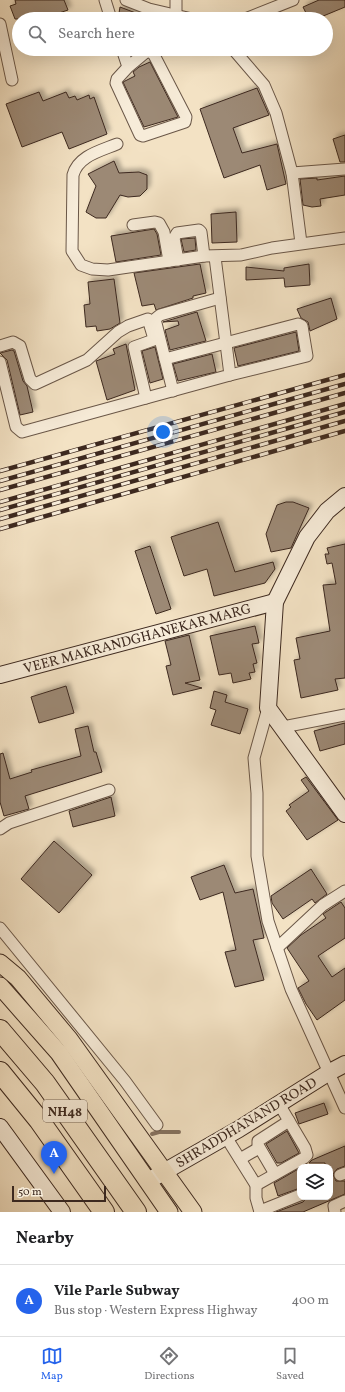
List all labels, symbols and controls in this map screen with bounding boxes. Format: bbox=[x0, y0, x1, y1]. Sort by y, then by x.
search box bbox=[12, 12, 333, 56]
icon: search bbox=[26, 23, 48, 45]
text: Search here bbox=[58, 24, 135, 45]
your location bbox=[153, 422, 173, 442]
street label: VEER MAKRANDGHANEKAR MARG bbox=[21, 600, 253, 679]
street label: SHRADDHANAND ROAD bbox=[173, 1074, 321, 1173]
road number: NH48 bbox=[43, 1100, 87, 1122]
pin: A bbox=[41, 1141, 67, 1174]
map controls bbox=[297, 1164, 333, 1200]
button: layers bbox=[297, 1164, 333, 1200]
scale bar bbox=[12, 1184, 106, 1203]
text: 50 m bbox=[18, 1185, 42, 1200]
text: Nearby bbox=[16, 1227, 74, 1250]
text: Vile Parle Subway bbox=[54, 1281, 180, 1302]
text: A bbox=[24, 1292, 34, 1310]
text: 400 m bbox=[292, 1292, 329, 1310]
text: Bus stop · Western Express Highway bbox=[54, 1302, 258, 1320]
tab: Map bbox=[41, 1345, 63, 1384]
tab: Directions bbox=[144, 1345, 195, 1384]
tab: Saved bbox=[276, 1345, 304, 1384]

